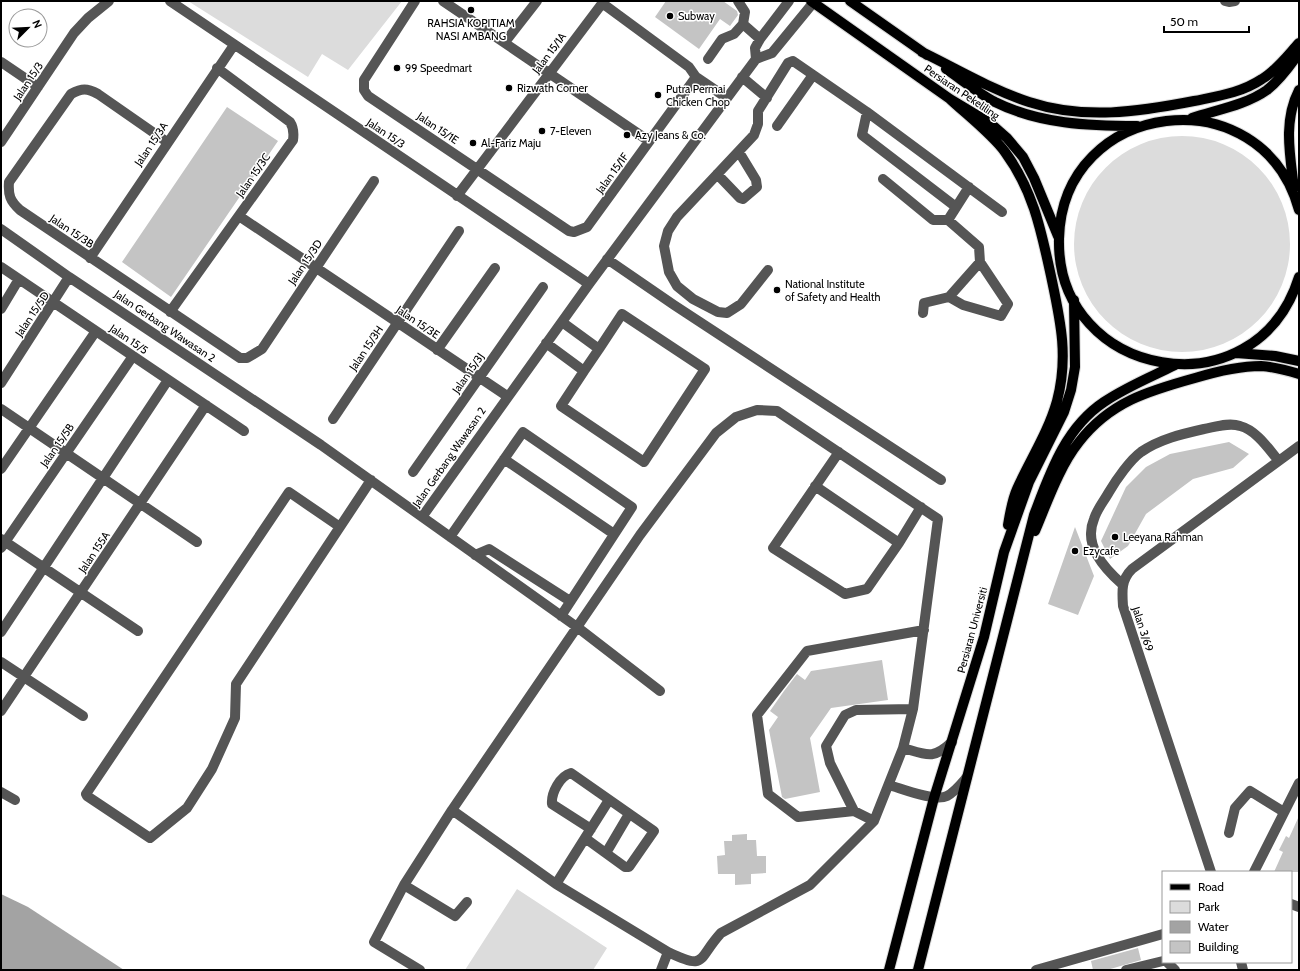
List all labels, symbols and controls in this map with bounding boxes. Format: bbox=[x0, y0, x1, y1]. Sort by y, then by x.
marker: RAHSIA KOPITIAM NASI AMBANG bbox=[466, 5, 476, 15]
north arrow bbox=[8, 8, 48, 48]
scale bar bbox=[1164, 8, 1249, 34]
place label: Subway bbox=[678, 9, 715, 23]
marker: Subway bbox=[665, 11, 675, 21]
text: 50 m bbox=[1170, 14, 1198, 29]
place label: RAHSIA KOPITIAM NASI AMBANG bbox=[427, 16, 515, 43]
text: N bbox=[29, 18, 45, 30]
street label: Jalan 15/1A bbox=[528, 29, 569, 77]
street label: Jalan 15/3 bbox=[9, 59, 46, 104]
place label: 99 Speedmart bbox=[405, 61, 472, 75]
street label: Persiaran Pekeliling bbox=[921, 62, 1003, 123]
marker: 99 Speedmart bbox=[392, 63, 402, 73]
place label: Rizwath Corner bbox=[517, 81, 588, 95]
place label: Putra Permai Chicken Chop bbox=[666, 82, 730, 109]
marker: Rizwath Corner bbox=[504, 83, 514, 93]
marker: Putra Permai Chicken Chop bbox=[653, 90, 663, 100]
street label: Jalan 15/1E bbox=[414, 108, 462, 147]
street label: Jalan 15/3 bbox=[363, 114, 408, 151]
street label: Jalan 15/3A bbox=[131, 119, 171, 170]
place label: 7-Eleven bbox=[550, 124, 591, 138]
marker: 7-Eleven bbox=[537, 126, 547, 136]
place label: Azy Jeans & Co. bbox=[635, 128, 706, 142]
marker: Azy Jeans & Co. bbox=[622, 130, 632, 140]
place label: Al-Fariz Maju bbox=[481, 136, 541, 150]
marker: Al-Fariz Maju bbox=[468, 138, 478, 148]
street label: Jalan 15/3C bbox=[232, 150, 273, 200]
street label: Jalan 15/1F bbox=[592, 150, 632, 197]
street label: Jalan 15/3B bbox=[46, 211, 97, 251]
street label: Jalan 15/3D bbox=[284, 237, 325, 288]
place label: National Institute of Safety and Health bbox=[785, 277, 880, 304]
marker: National Institute of Safety and Health bbox=[772, 285, 782, 295]
street label: Jalan Gerbang Wawasan 2 bbox=[111, 286, 218, 365]
street label: Jalan 15/5D bbox=[11, 289, 52, 340]
street label: Jalan 15/3E bbox=[393, 302, 442, 342]
street label: Jalan 15/5 bbox=[106, 320, 151, 357]
street label: Jalan 15/3H bbox=[345, 323, 386, 374]
street label: Jalan 15/3J bbox=[448, 350, 487, 397]
street label: Jalan Gerbang Wawasan 2 bbox=[409, 404, 489, 511]
street label: Jalan 15/5B bbox=[36, 420, 77, 470]
street label: Jalan 155A bbox=[75, 529, 113, 576]
place label: Leeyana Rahman bbox=[1123, 530, 1203, 544]
marker: Leeyana Rahman bbox=[1110, 532, 1120, 542]
place label: Ezycafe bbox=[1083, 544, 1119, 558]
marker: Ezycafe bbox=[1070, 546, 1080, 556]
street label: Persiaran Universiti bbox=[954, 586, 990, 674]
street label: Jalan 3/69 bbox=[1129, 604, 1157, 653]
legend bbox=[1162, 871, 1292, 963]
text: Road bbox=[1198, 879, 1224, 894]
text: Park bbox=[1198, 899, 1220, 914]
text: Water bbox=[1198, 919, 1229, 934]
text: Building bbox=[1198, 939, 1240, 954]

